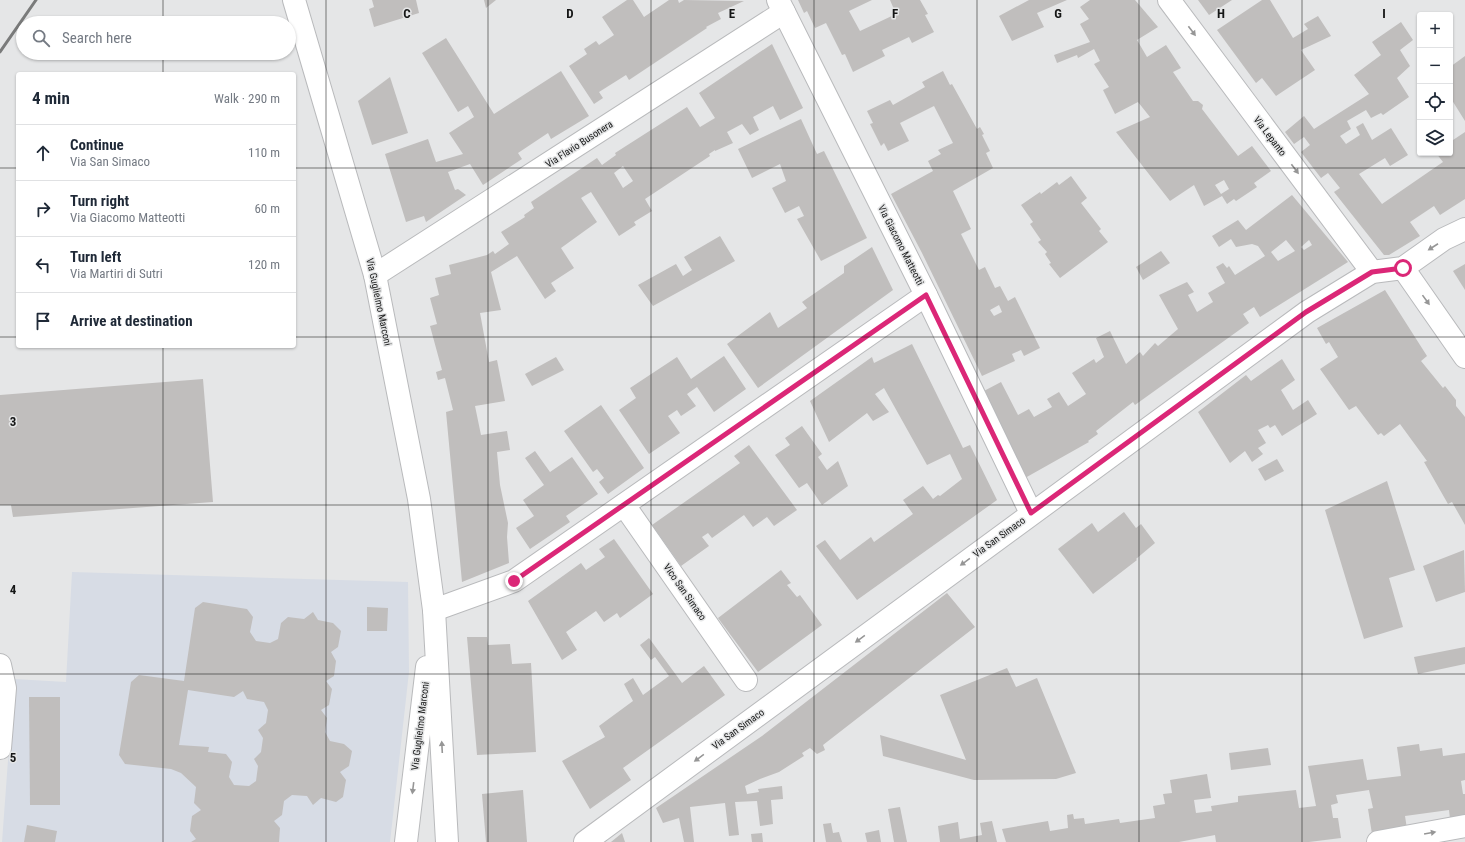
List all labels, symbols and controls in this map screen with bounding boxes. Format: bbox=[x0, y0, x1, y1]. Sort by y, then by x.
text: C bbox=[403, 6, 411, 21]
text: D bbox=[566, 6, 574, 21]
text: E bbox=[729, 6, 736, 21]
text: F bbox=[892, 6, 898, 21]
text: G bbox=[1054, 6, 1062, 21]
text: H bbox=[1217, 6, 1225, 21]
text: I bbox=[1382, 6, 1386, 21]
map controls bbox=[1417, 12, 1453, 156]
button: + bbox=[1417, 12, 1453, 48]
search box bbox=[16, 16, 296, 60]
one-way arrow bbox=[1188, 26, 1196, 37]
icon: search bbox=[30, 27, 52, 49]
text: Search here bbox=[62, 29, 132, 47]
button: − bbox=[1417, 48, 1453, 84]
button: locate bbox=[1417, 84, 1453, 120]
text: 4 min bbox=[32, 88, 70, 108]
text: Walk · 290 m bbox=[214, 91, 280, 106]
street label: Via Lepanto bbox=[1252, 114, 1288, 158]
street label: Via Flavio Busonera bbox=[543, 118, 615, 170]
button: layers bbox=[1417, 120, 1453, 156]
text: Continue bbox=[70, 136, 124, 154]
icon: ahead bbox=[32, 142, 54, 164]
text: 110 m bbox=[248, 145, 280, 160]
text: Via San Simaco bbox=[70, 154, 150, 169]
one-way arrow bbox=[1290, 164, 1299, 175]
text: Turn right bbox=[70, 192, 129, 210]
icon: right bbox=[32, 198, 54, 220]
text: 60 m bbox=[254, 201, 280, 216]
street label: Via Giacomo Matteotti bbox=[876, 203, 926, 287]
text: Via Giacomo Matteotti bbox=[70, 210, 185, 225]
one-way arrow bbox=[1427, 243, 1439, 250]
text: Turn left bbox=[70, 248, 121, 266]
icon: left bbox=[32, 254, 54, 276]
text: 120 m bbox=[248, 257, 280, 272]
street label: Via Guglielmo Marconi bbox=[364, 257, 394, 347]
route start bbox=[1394, 259, 1412, 277]
text: Via Martiri di Sutri bbox=[70, 266, 163, 281]
one-way arrow bbox=[1422, 294, 1430, 305]
icon: arrive bbox=[32, 310, 54, 332]
text: Arrive at destination bbox=[70, 312, 193, 330]
text: 3 bbox=[10, 414, 16, 429]
street label: Via San Simaco bbox=[971, 514, 1027, 560]
one-way arrow bbox=[959, 558, 970, 566]
street label: Vico San Simaco bbox=[661, 562, 709, 622]
route end bbox=[505, 572, 523, 590]
text: 4 bbox=[10, 582, 17, 597]
one-way arrow bbox=[854, 635, 865, 644]
street label: Via Guglielmo Marconi bbox=[409, 681, 431, 771]
street label: Via San Simaco bbox=[710, 706, 766, 752]
one-way arrow bbox=[438, 741, 445, 753]
text: 5 bbox=[10, 750, 17, 765]
one-way arrow bbox=[694, 754, 704, 762]
one-way arrow bbox=[410, 782, 416, 794]
one-way arrow bbox=[1424, 829, 1436, 835]

